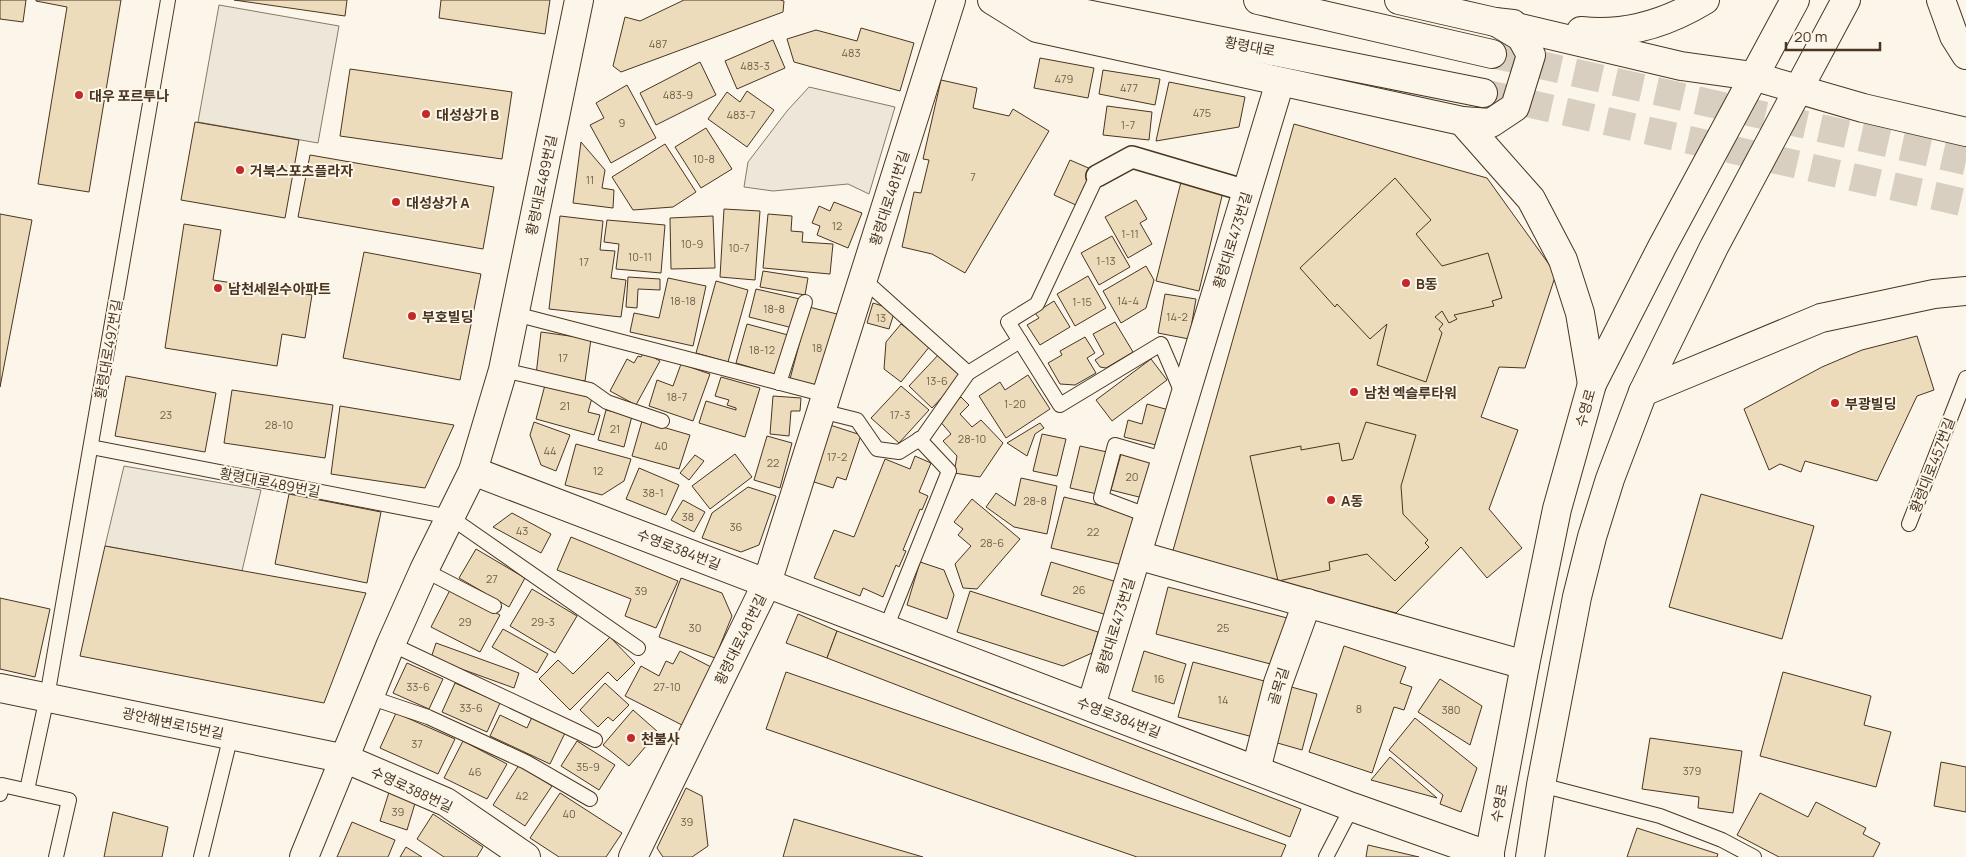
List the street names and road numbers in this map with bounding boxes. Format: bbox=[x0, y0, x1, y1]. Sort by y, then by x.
street label: 황령대로 bbox=[1223, 32, 1277, 60]
street label: 황령대로489번길 bbox=[521, 133, 561, 237]
street label: 황령대로481번길 bbox=[865, 148, 913, 248]
street label: 황령대로473번길 bbox=[1208, 189, 1256, 291]
street label: 황령대로497번길 bbox=[90, 298, 126, 400]
street label: 수영로 bbox=[1571, 387, 1599, 429]
street label: 황령대로457번길 bbox=[1905, 415, 1959, 515]
street label: 황령대로489번길 bbox=[218, 463, 322, 501]
street label: 수영로384번길 bbox=[634, 524, 724, 574]
street label: 황령대로473번길 bbox=[1091, 575, 1139, 677]
street label: 황령대로481번길 bbox=[710, 590, 770, 688]
street label: 골목길 bbox=[1263, 665, 1293, 707]
street label: 수영로384번길 bbox=[1074, 692, 1164, 742]
street label: 광안해변로15번길 bbox=[120, 703, 226, 743]
street label: 수영로388번길 bbox=[368, 762, 456, 816]
street label: 수영로 bbox=[1486, 782, 1512, 824]

